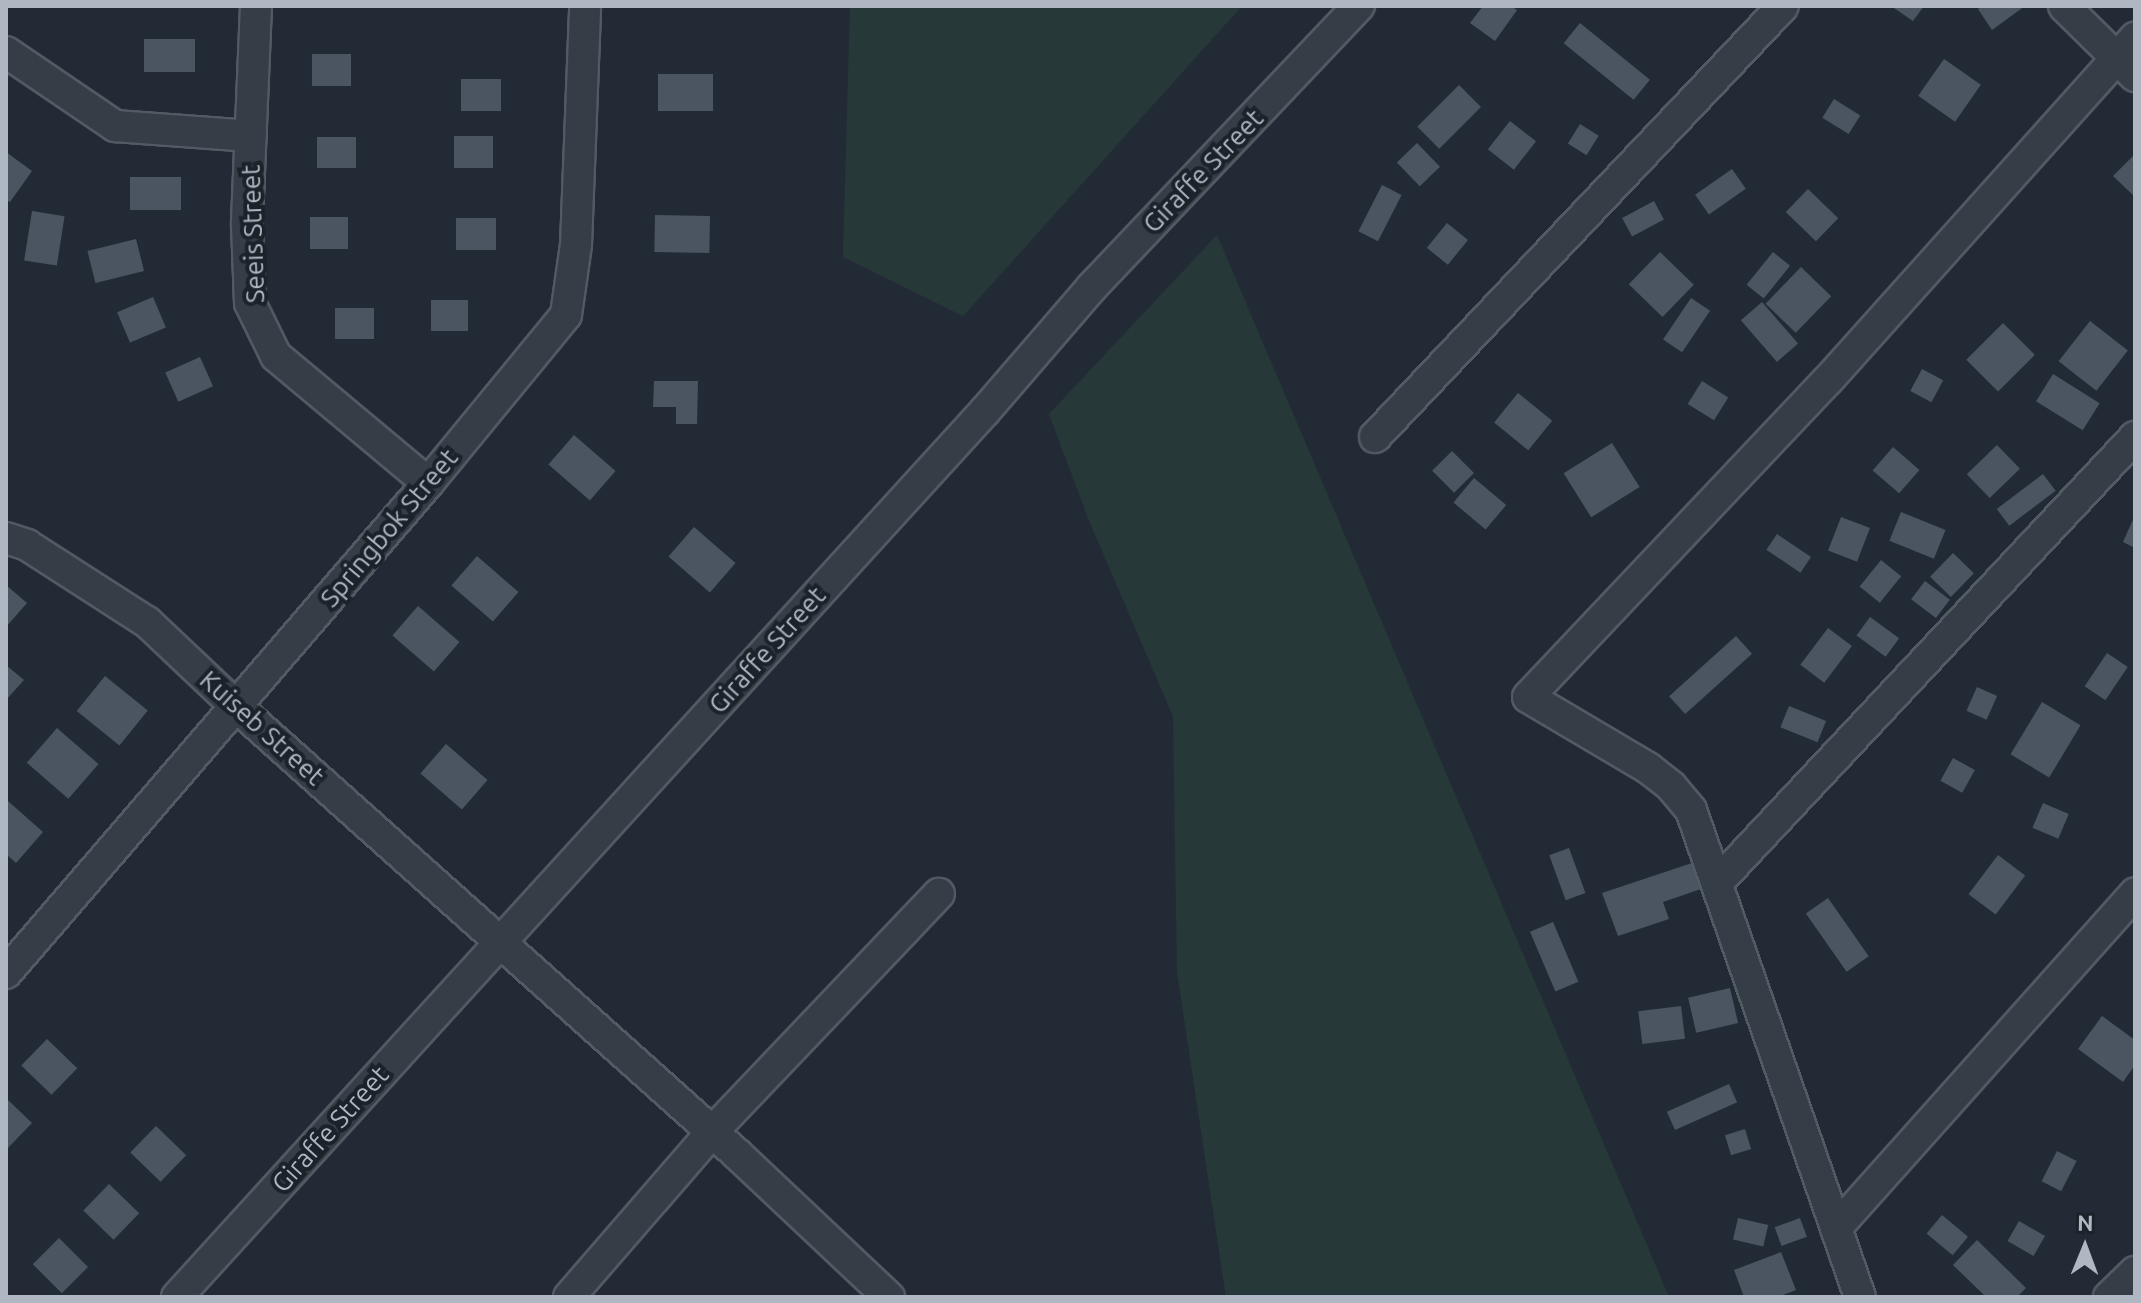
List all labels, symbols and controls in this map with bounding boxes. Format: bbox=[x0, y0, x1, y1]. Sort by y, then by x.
street label: Giraffe Street bbox=[1136, 103, 1270, 239]
street label: Seeis Street bbox=[235, 164, 271, 304]
street label: Springbok Street bbox=[314, 443, 464, 613]
street label: Giraffe Street bbox=[702, 580, 832, 720]
street label: Kuiseb Street bbox=[193, 664, 331, 792]
street label: Giraffe Street bbox=[265, 1059, 395, 1199]
north arrow bbox=[2045, 1207, 2125, 1287]
text: N bbox=[2077, 1210, 2094, 1235]

